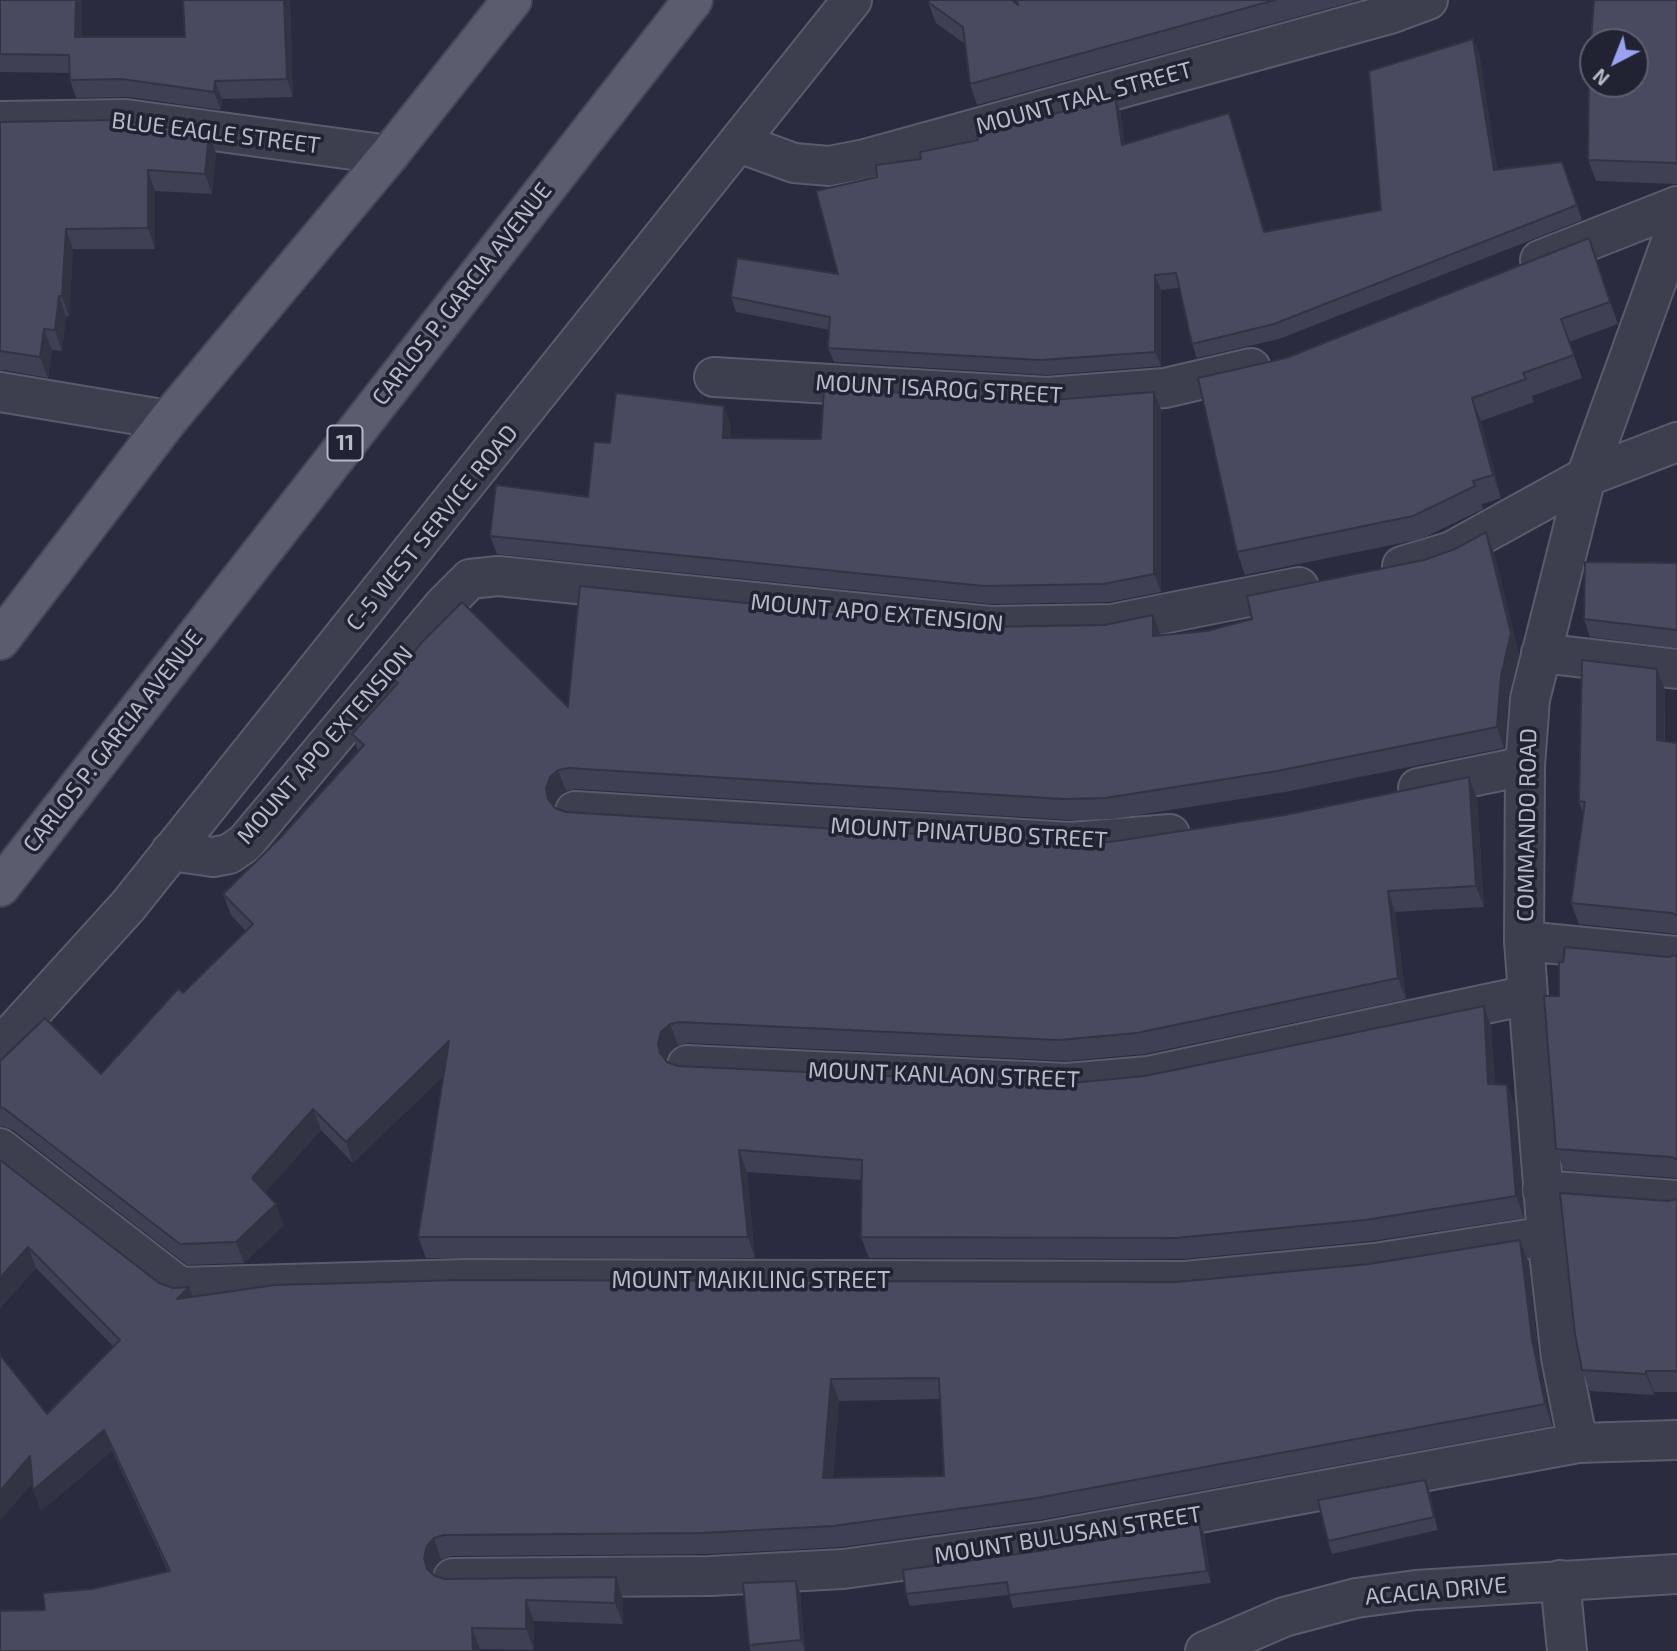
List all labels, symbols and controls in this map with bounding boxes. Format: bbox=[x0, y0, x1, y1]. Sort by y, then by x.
north arrow bbox=[1579, 28, 1649, 98]
street label: MOUNT TAAL STREET bbox=[973, 56, 1195, 140]
text: N bbox=[1588, 64, 1614, 91]
street label: BLUE EAGLE STREET bbox=[110, 107, 322, 159]
street label: CARLOS P. GARCIA AVENUE bbox=[366, 177, 558, 411]
street label: MOUNT ISAROG STREET bbox=[815, 369, 1063, 409]
street label: C-5 WEST SERVICE ROAD bbox=[340, 420, 524, 636]
road number: 11 bbox=[328, 426, 362, 460]
street label: MOUNT APO EXTENSION bbox=[749, 588, 1005, 638]
street label: CARLOS P. GARCIA AVENUE bbox=[17, 624, 209, 858]
street label: MOUNT APO EXTENSION bbox=[231, 640, 419, 850]
street label: COMMANDO ROAD bbox=[1512, 728, 1542, 922]
street label: MOUNT PINATUBO STREET bbox=[830, 812, 1108, 854]
street label: MOUNT KANLAON STREET bbox=[808, 1056, 1080, 1094]
street label: MOUNT MAIKILING STREET bbox=[612, 1266, 890, 1294]
street label: MOUNT BULUSAN STREET bbox=[932, 1500, 1204, 1570]
street label: ACACIA DRIVE bbox=[1364, 1571, 1508, 1611]

